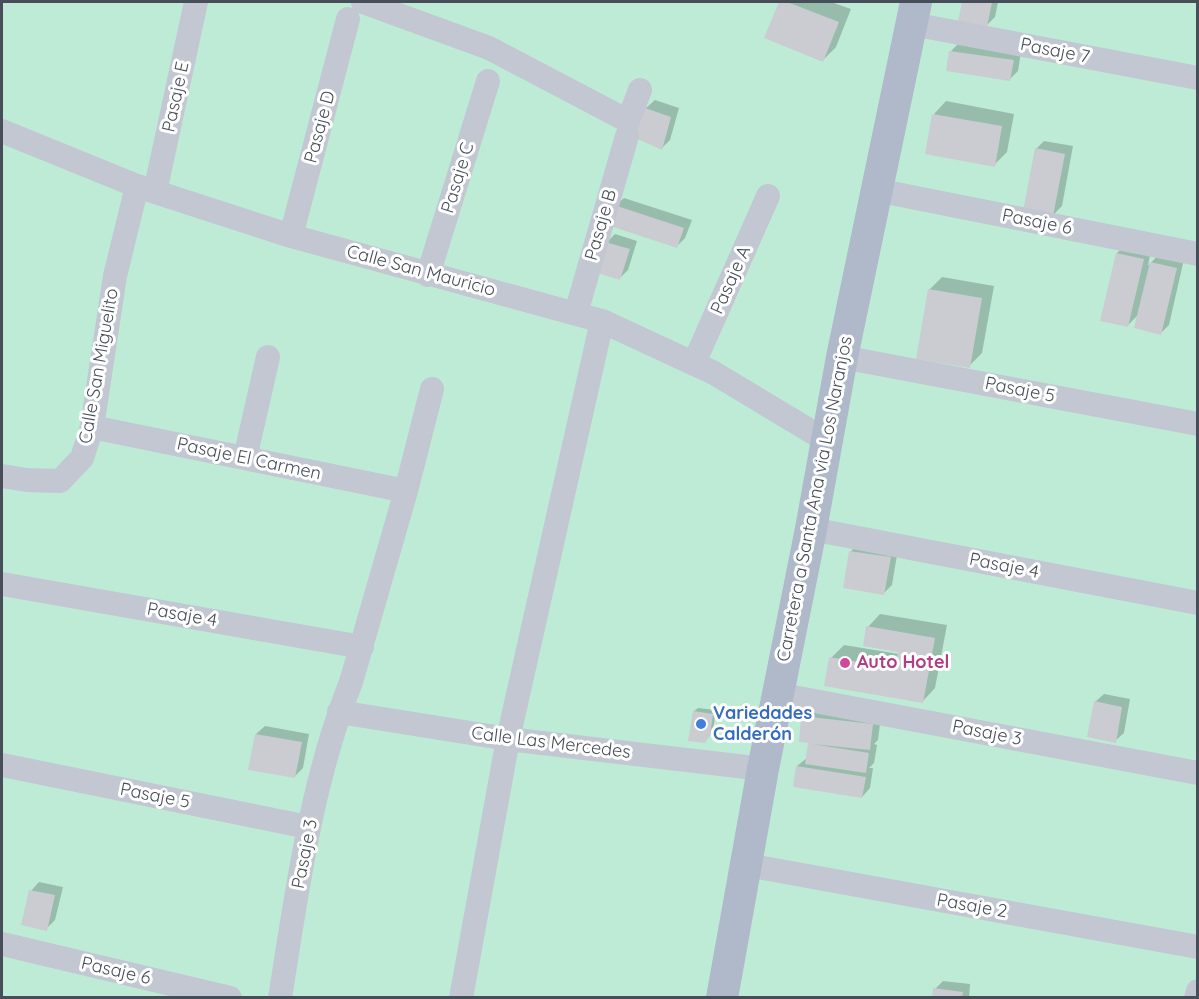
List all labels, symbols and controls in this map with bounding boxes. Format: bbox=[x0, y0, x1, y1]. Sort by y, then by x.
street label: Pasaje 7 bbox=[1018, 34, 1092, 68]
street label: Pasaje E bbox=[158, 60, 194, 134]
street label: Pasaje D bbox=[300, 89, 340, 165]
street label: Pasaje C bbox=[437, 140, 479, 216]
street label: Pasaje B bbox=[581, 187, 621, 263]
street label: Pasaje 6 bbox=[1000, 205, 1074, 239]
street label: Calle San Mauricio bbox=[344, 241, 498, 301]
street label: Pasaje A bbox=[706, 242, 756, 318]
street label: Calle San Miguelito bbox=[75, 287, 123, 445]
street label: Carretera a Santa Ana via Los Naranjos bbox=[773, 334, 857, 664]
street label: Pasaje 5 bbox=[983, 373, 1057, 407]
street label: Pasaje El Carmen bbox=[175, 433, 323, 485]
street label: Pasaje 4 bbox=[967, 549, 1041, 583]
street label: Pasaje 4 bbox=[145, 598, 219, 632]
place label: Auto Hotel bbox=[857, 652, 949, 674]
marker: Auto Hotel bbox=[838, 656, 852, 670]
place label: Variedades Calderón bbox=[713, 703, 812, 746]
street label: Pasaje 3 bbox=[950, 716, 1024, 750]
marker: Variedades Calderón bbox=[694, 717, 708, 731]
street label: Calle Las Mercedes bbox=[470, 723, 632, 763]
street label: Pasaje 5 bbox=[118, 779, 192, 813]
street label: Pasaje 3 bbox=[288, 817, 322, 891]
street label: Pasaje 2 bbox=[935, 889, 1009, 923]
street label: Pasaje 6 bbox=[79, 953, 153, 989]

